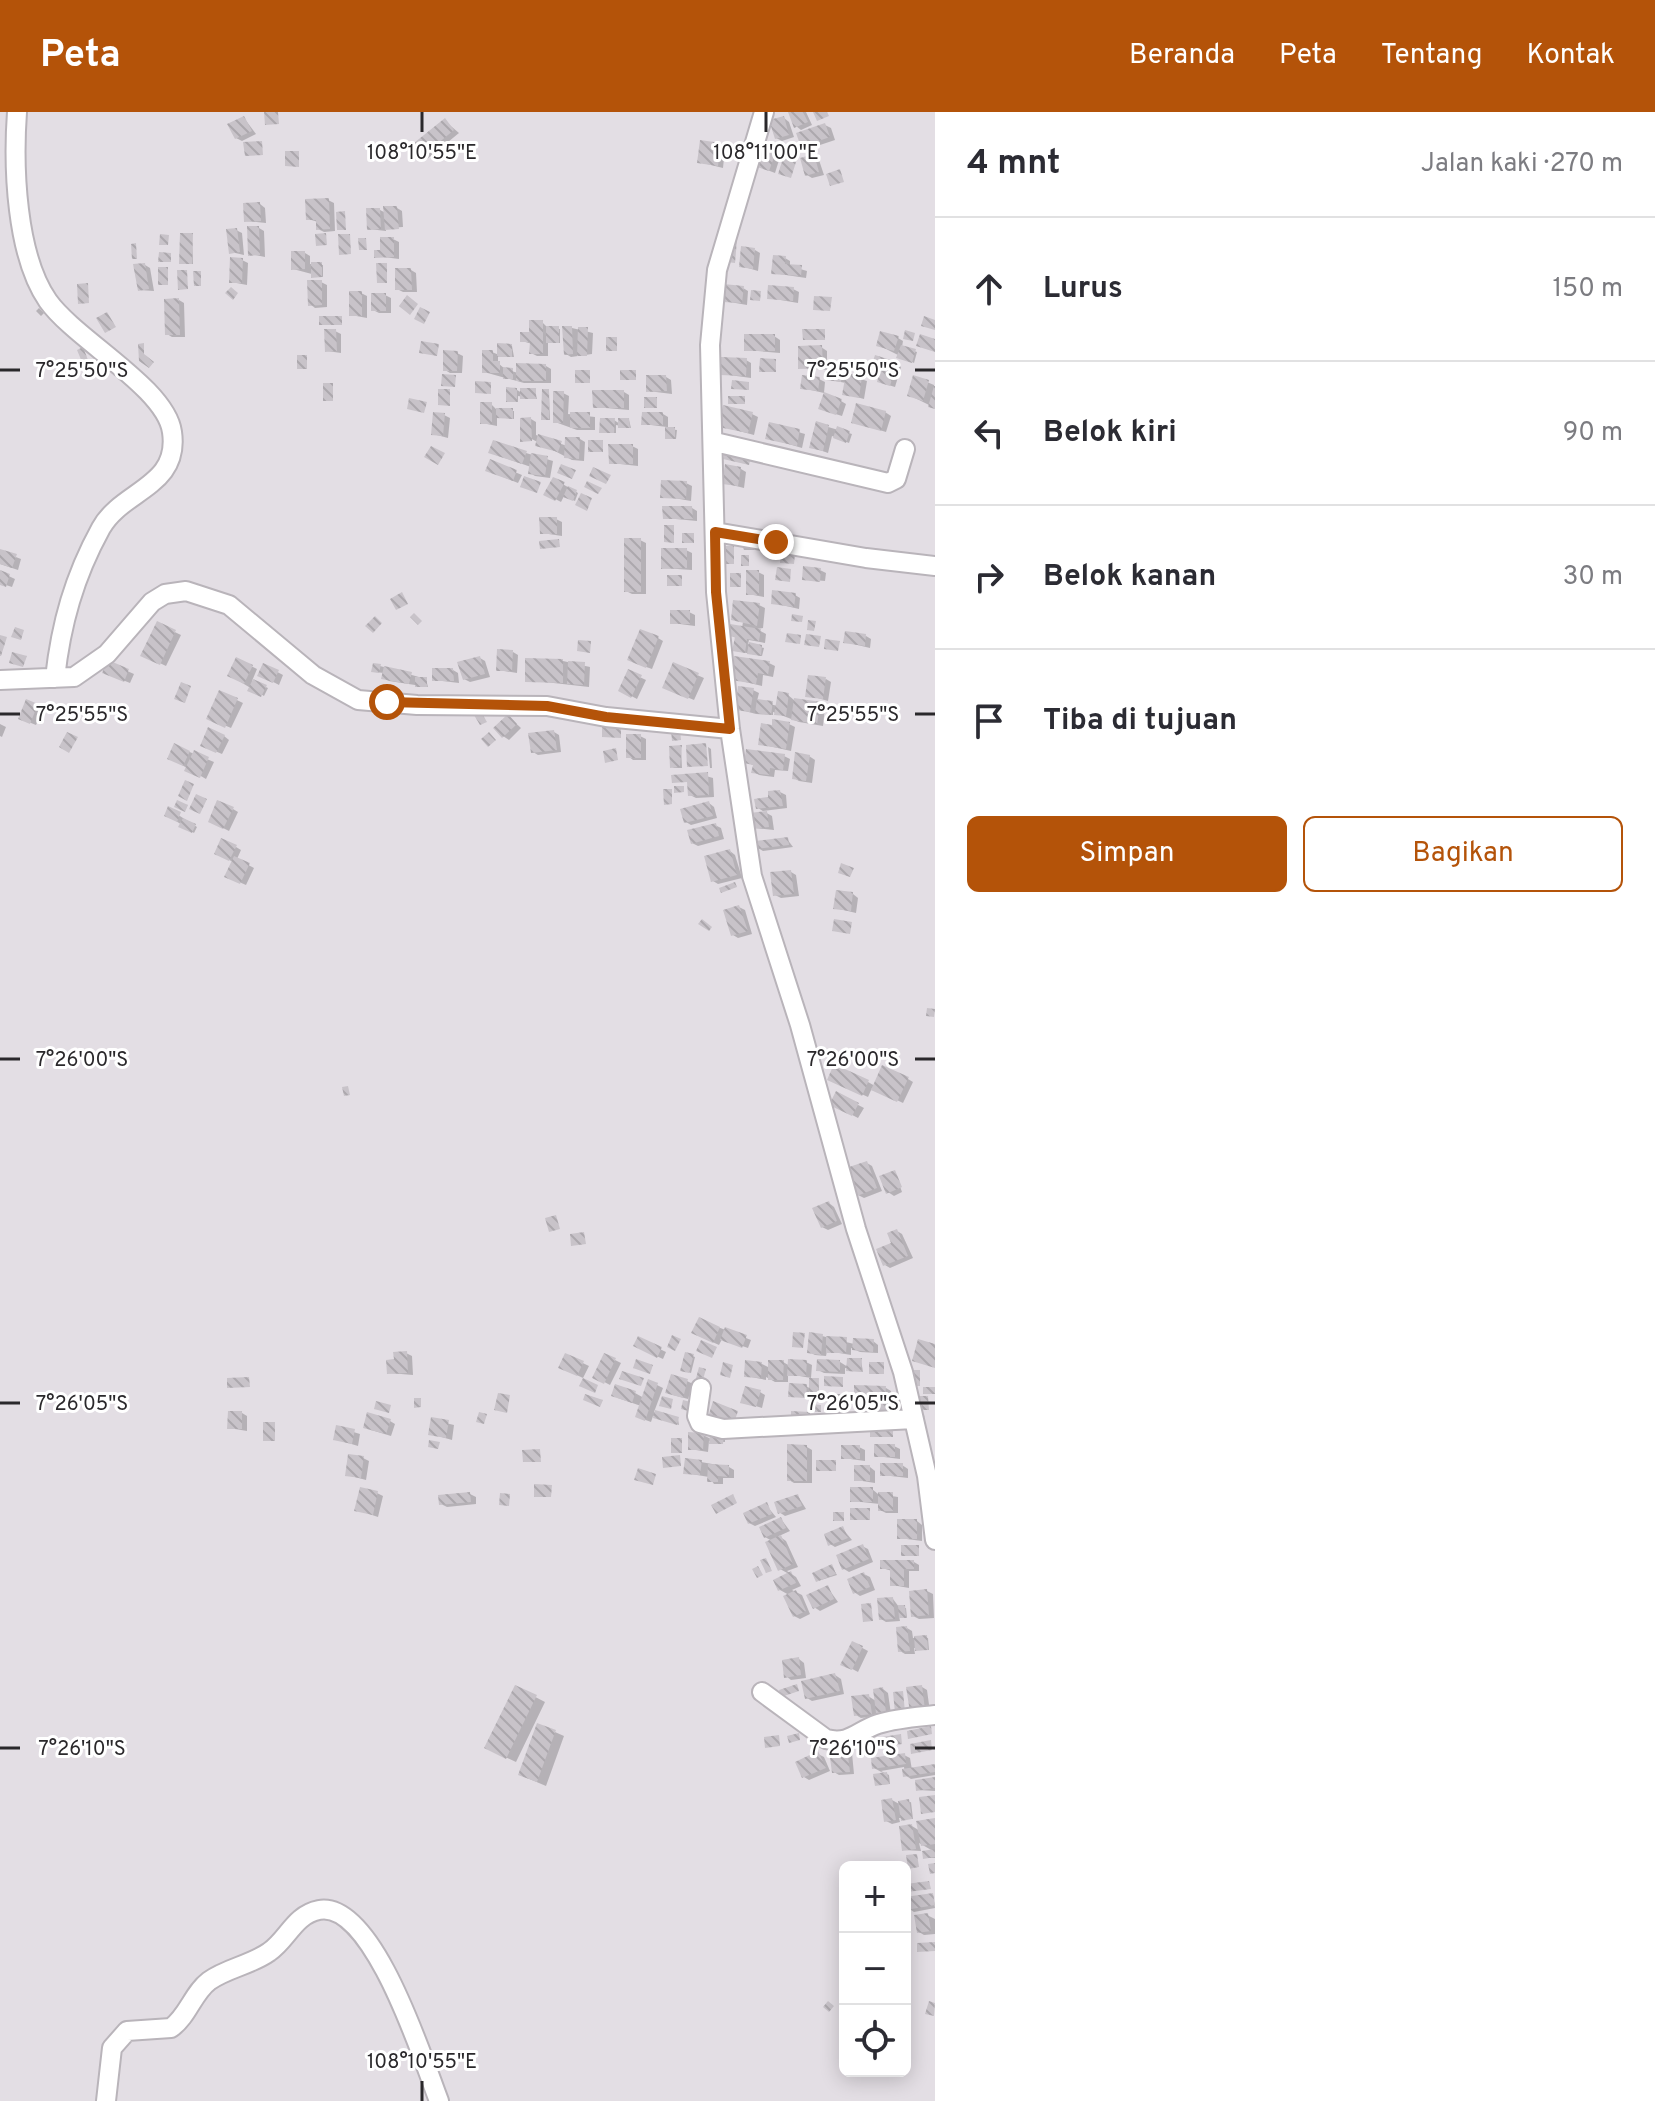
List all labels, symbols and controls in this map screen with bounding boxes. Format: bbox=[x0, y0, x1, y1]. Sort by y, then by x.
text: Peta bbox=[40, 32, 121, 81]
text: Beranda bbox=[1129, 38, 1235, 74]
text: Peta bbox=[1279, 38, 1337, 74]
text: Tentang bbox=[1381, 38, 1482, 74]
text: Kontak bbox=[1526, 38, 1615, 74]
text: 108°10'55"E bbox=[367, 141, 477, 167]
text: 108°11'00"E bbox=[713, 141, 819, 167]
text: 4 mnt bbox=[967, 143, 1060, 186]
text: Jalan kaki · 270 m bbox=[1421, 148, 1623, 181]
icon: ahead bbox=[967, 267, 1011, 311]
text: Lurus bbox=[1043, 271, 1123, 308]
text: 150 m bbox=[1552, 273, 1623, 306]
text: 7°25'50"S bbox=[36, 359, 128, 385]
text: 7°25'50"S bbox=[807, 359, 899, 385]
icon: left bbox=[967, 411, 1011, 455]
text: Belok kiri bbox=[1043, 415, 1177, 452]
text: 90 m bbox=[1563, 417, 1623, 450]
route end bbox=[758, 524, 794, 560]
icon: right bbox=[967, 555, 1011, 599]
text: Belok kanan bbox=[1043, 559, 1216, 596]
text: 30 m bbox=[1563, 561, 1623, 594]
route start bbox=[369, 684, 405, 720]
icon: arrive bbox=[967, 699, 1011, 743]
text: 7°25'55"S bbox=[36, 703, 128, 729]
text: 7°25'55"S bbox=[807, 703, 899, 729]
text: Tiba di tujuan bbox=[1043, 703, 1237, 740]
button: Simpan bbox=[967, 816, 1287, 892]
button: Bagikan bbox=[1303, 816, 1623, 892]
text: 7°26'00"S bbox=[36, 1048, 128, 1074]
text: 7°26'00"S bbox=[807, 1048, 899, 1074]
text: 7°26'05"S bbox=[36, 1392, 128, 1418]
text: 7°26'05"S bbox=[807, 1392, 899, 1418]
text: 7°26'10"S bbox=[38, 1737, 126, 1763]
text: 7°26'10"S bbox=[809, 1737, 897, 1763]
map controls bbox=[839, 1861, 911, 2077]
button: + bbox=[839, 1861, 911, 1933]
button: − bbox=[839, 1933, 911, 2005]
button: locate bbox=[839, 2005, 911, 2077]
text: 108°10'55"E bbox=[367, 2050, 477, 2076]

